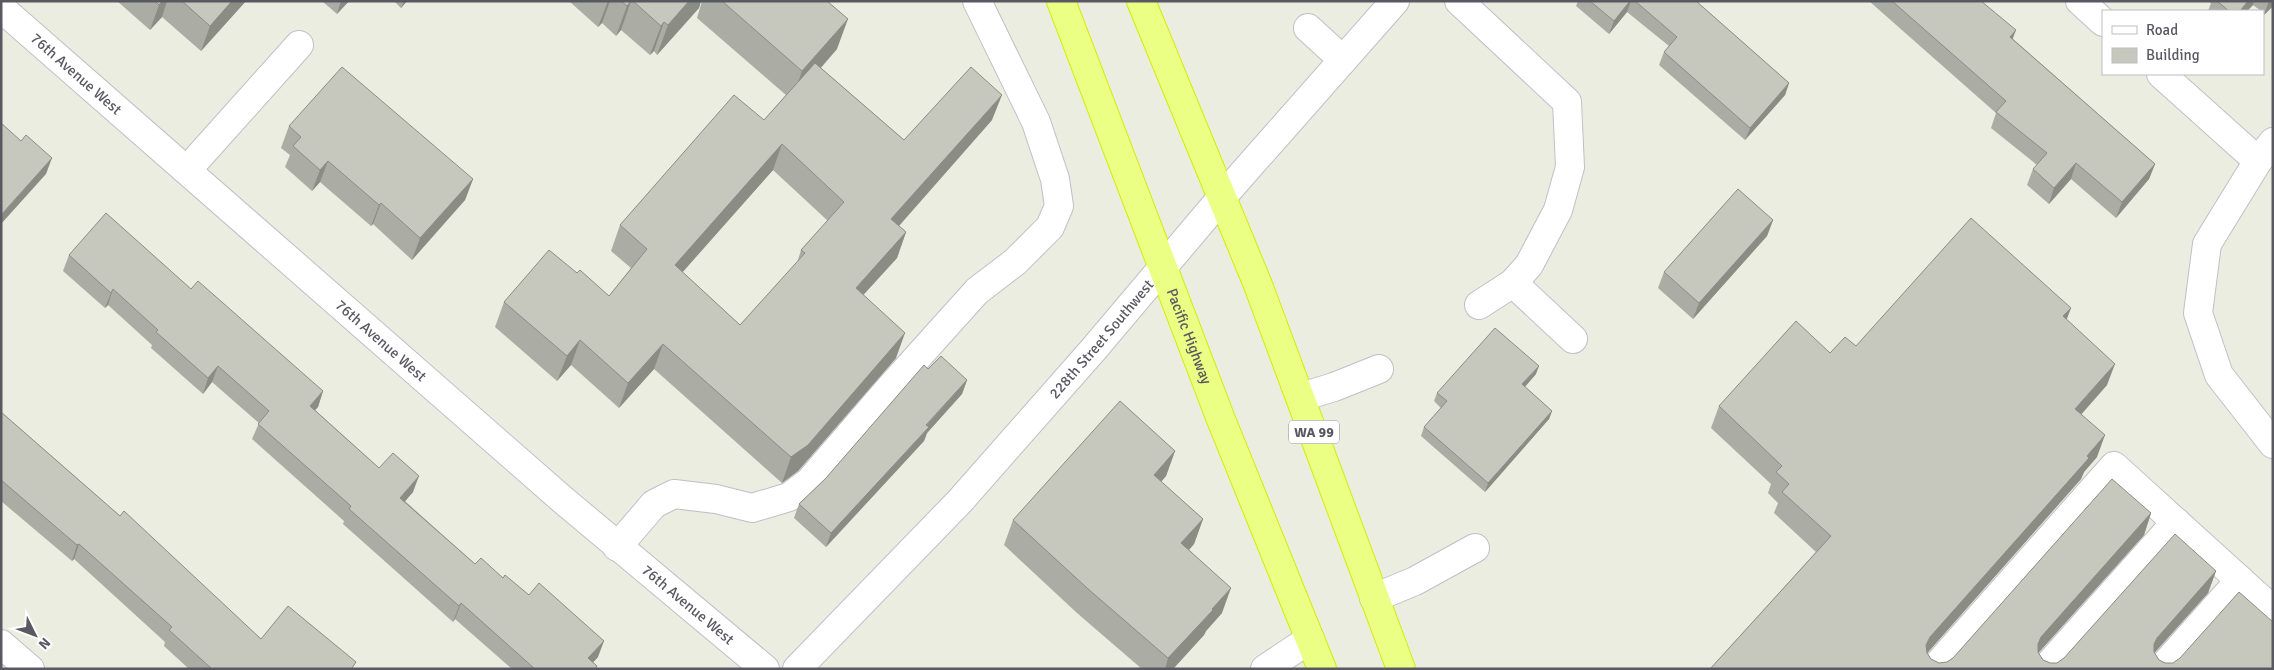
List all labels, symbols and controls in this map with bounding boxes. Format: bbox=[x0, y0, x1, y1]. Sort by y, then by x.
legend bbox=[2102, 10, 2264, 75]
text: Road bbox=[2146, 21, 2178, 39]
street label: 76th Avenue West bbox=[27, 29, 125, 118]
text: Building bbox=[2146, 46, 2200, 64]
street label: 228th Street Southwest bbox=[1045, 276, 1157, 402]
street label: Pacific Highway bbox=[1163, 286, 1216, 387]
street label: 76th Avenue West bbox=[332, 296, 430, 385]
road number: WA 99 bbox=[1289, 421, 1339, 444]
street label: 76th Avenue West bbox=[638, 561, 738, 648]
north arrow bbox=[10, 610, 60, 660]
text: N bbox=[35, 634, 54, 653]

